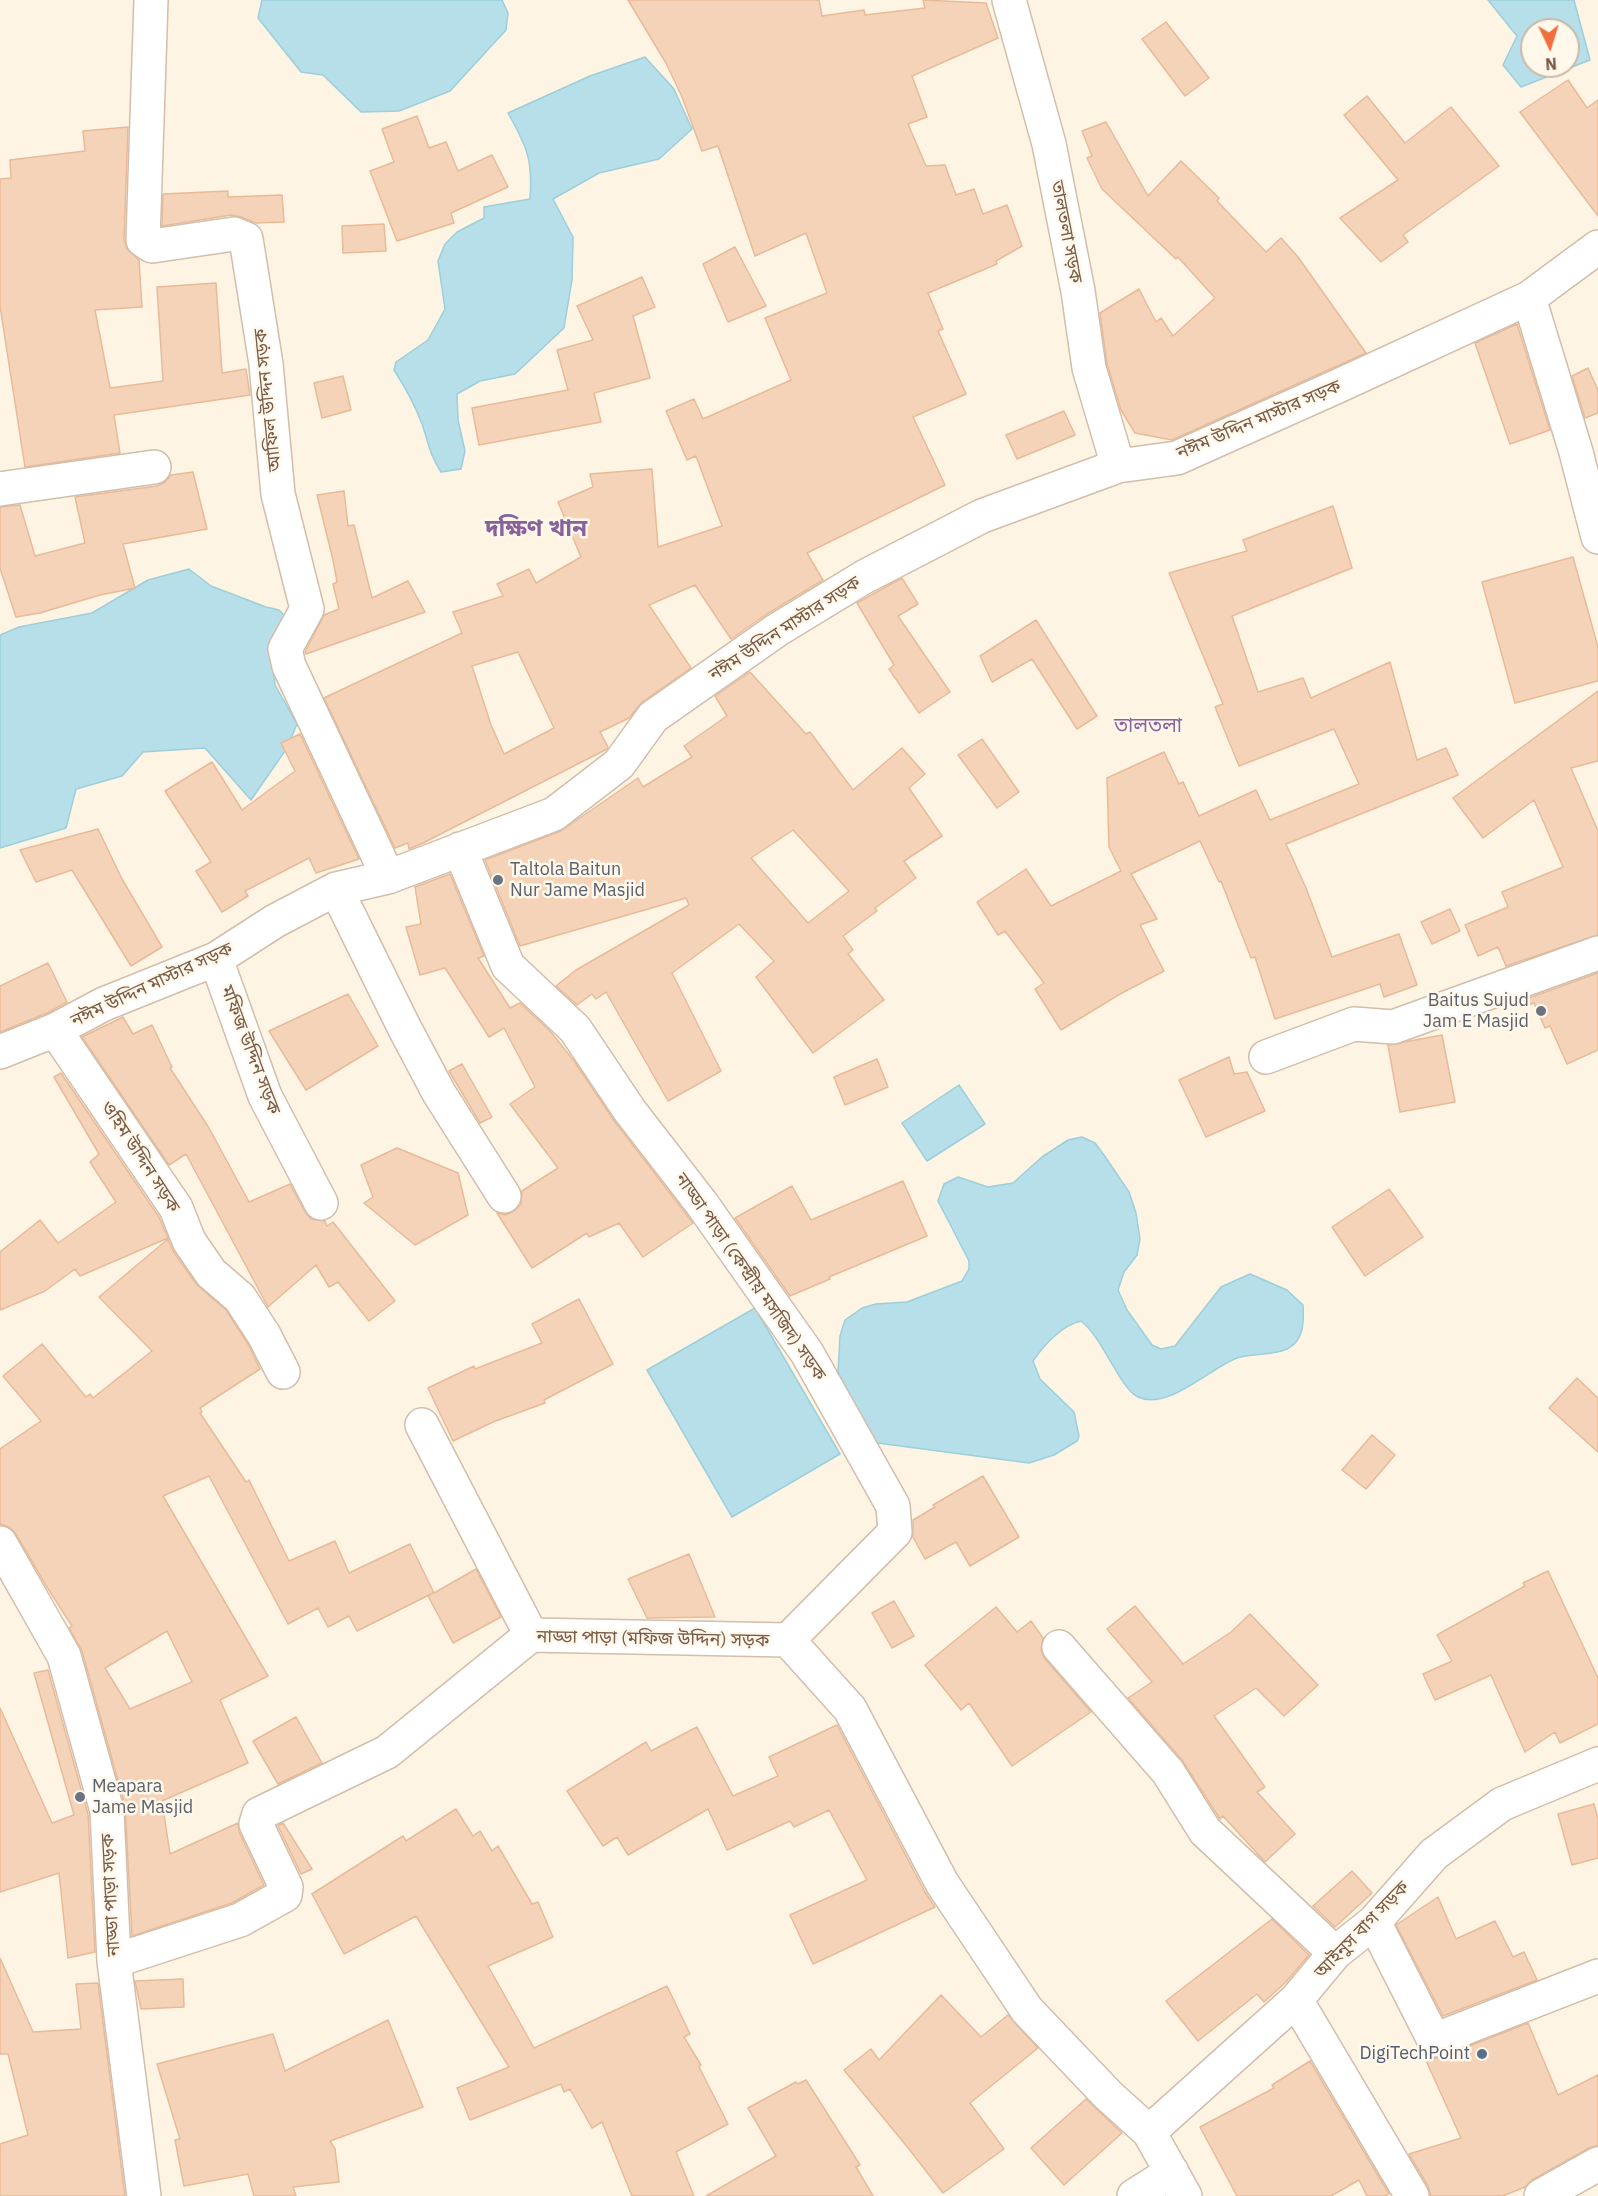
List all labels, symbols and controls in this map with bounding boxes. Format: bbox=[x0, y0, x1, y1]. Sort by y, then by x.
north arrow bbox=[1520, 18, 1580, 78]
text: N bbox=[1545, 54, 1558, 74]
street label: তালতলা সড়ক bbox=[1045, 179, 1087, 285]
street label: আফিল উদ্দিন সড়ক bbox=[250, 327, 286, 473]
street label: নঈম উদ্দিন মাস্টার সড়ক bbox=[1174, 376, 1344, 464]
district label: দক্ষিণ খান bbox=[485, 515, 587, 543]
street label: নঈম উদ্দিন মাস্টার সড়ক bbox=[705, 572, 865, 686]
district label: তালতলা bbox=[1114, 714, 1182, 738]
place label: Taltola Baitun Nur Jame Masjid bbox=[510, 859, 645, 902]
marker: Taltola Baitun Nur Jame Masjid bbox=[491, 873, 505, 887]
street label: নঈম উদ্দিন মাস্টার সড়ক bbox=[68, 938, 236, 1032]
street label: মফিজ উদ্দিন সড়ক bbox=[215, 982, 285, 1118]
place label: Baitus Sujud Jam E Masjid bbox=[1423, 990, 1529, 1032]
marker: Baitus Sujud Jam E Masjid bbox=[1534, 1004, 1548, 1018]
street label: ওহিম উদ্দিন সড়ক bbox=[96, 1097, 184, 1217]
street label: নাড্ডা পাড়া (কেন্দ্রীয় মসজিদ) সড়ক bbox=[670, 1169, 830, 1385]
street label: নাড্ডা পাড়া (মফিজ উদ্দিন) সড়ক bbox=[536, 1626, 770, 1652]
place label: Meapara Jame Masjid bbox=[92, 1776, 193, 1818]
marker: Meapara Jame Masjid bbox=[73, 1790, 87, 1804]
street label: নাড্ডা পাড়া সড়ক bbox=[97, 1833, 125, 1957]
street label: আইনুস বাগ সড়ক bbox=[1310, 1877, 1414, 1983]
place label: DigiTechPoint bbox=[1359, 2043, 1470, 2065]
marker: DigiTechPoint bbox=[1475, 2047, 1489, 2061]

